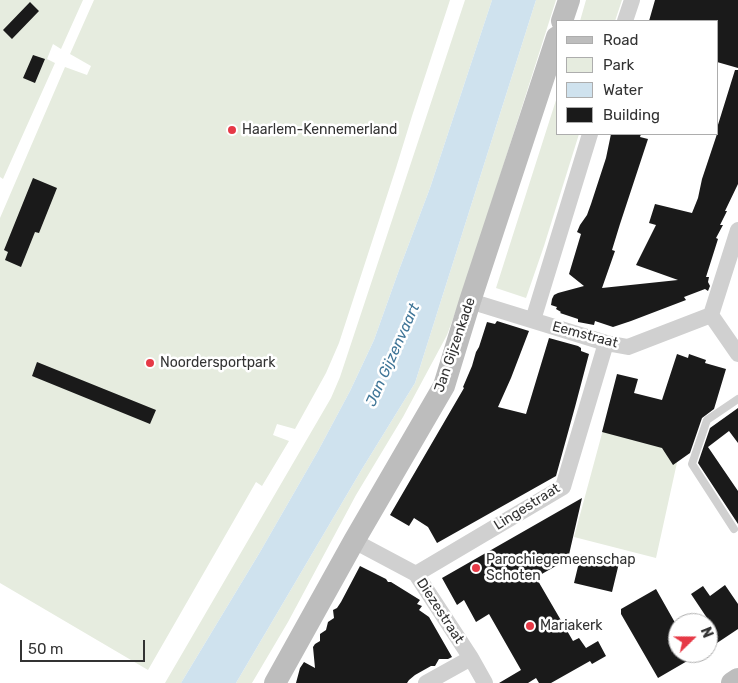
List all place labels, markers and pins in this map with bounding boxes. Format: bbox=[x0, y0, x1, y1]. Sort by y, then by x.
place label: Haarlem-Kennemerland bbox=[242, 122, 397, 138]
marker: Haarlem-Kennemerland bbox=[226, 124, 238, 136]
place label: Noordersportpark bbox=[160, 355, 275, 371]
marker: Noordersportpark bbox=[144, 357, 156, 369]
place label: Parochiegemeenschap Schoten bbox=[486, 552, 636, 584]
marker: Parochiegemeenschap Schoten bbox=[470, 562, 482, 574]
place label: Mariakerk bbox=[540, 618, 603, 634]
marker: Mariakerk bbox=[524, 620, 536, 632]

